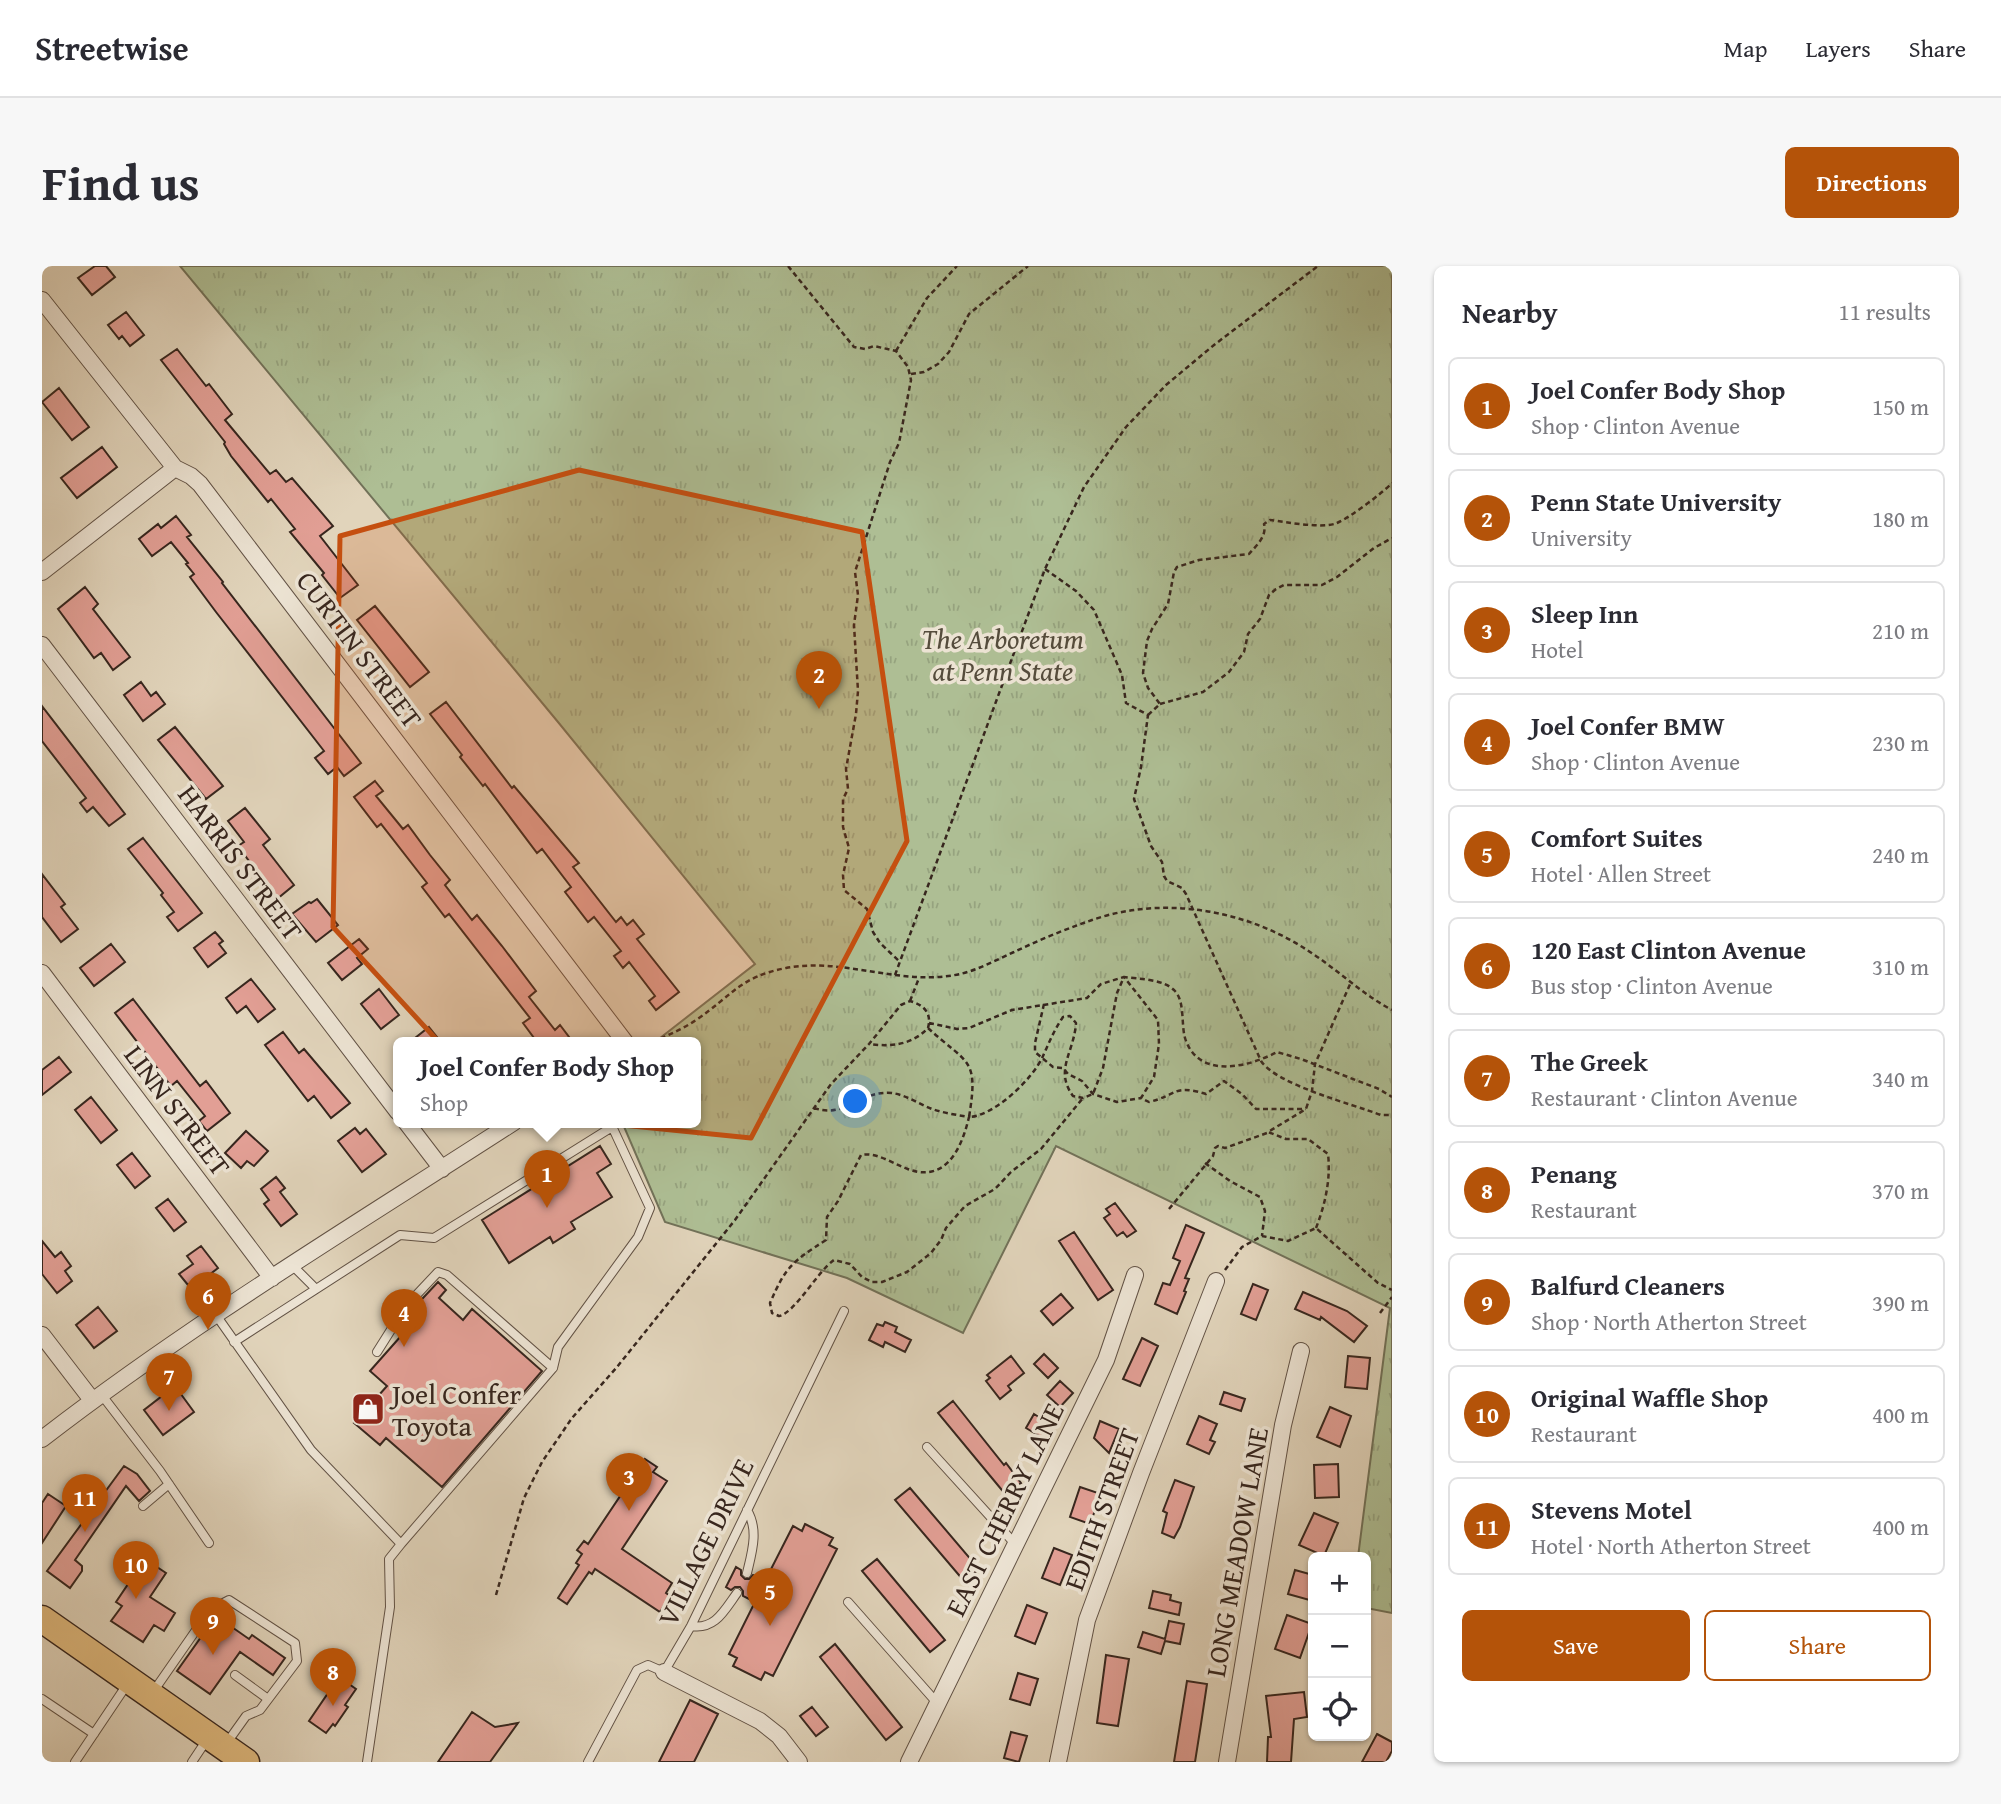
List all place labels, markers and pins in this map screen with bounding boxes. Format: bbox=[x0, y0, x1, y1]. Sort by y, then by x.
pin: 2 bbox=[796, 651, 842, 709]
pin: 1 bbox=[524, 1150, 570, 1208]
pin: 6 bbox=[185, 1272, 231, 1330]
pin: 4 bbox=[381, 1289, 427, 1347]
pin: 7 bbox=[146, 1353, 192, 1411]
place label: Joel Confer Toyota bbox=[389, 1373, 522, 1446]
shop icon: Joel Confer Toyota bbox=[349, 1390, 387, 1428]
pin: 3 bbox=[606, 1453, 652, 1511]
pin: 11 bbox=[62, 1474, 108, 1532]
pin: 10 bbox=[113, 1541, 159, 1599]
pin: 5 bbox=[747, 1568, 793, 1626]
pin: 9 bbox=[190, 1597, 236, 1655]
pin: 8 bbox=[310, 1648, 356, 1706]

